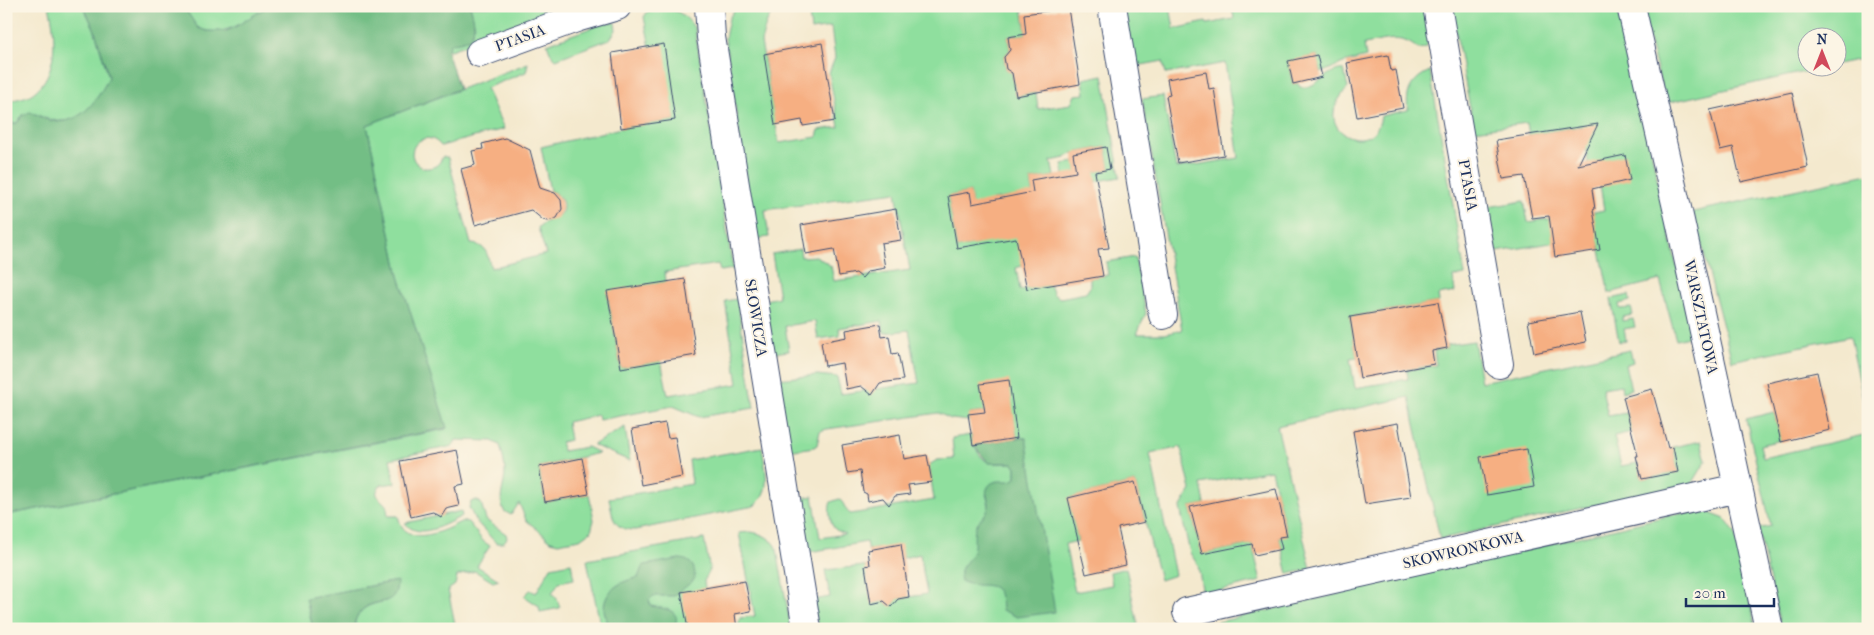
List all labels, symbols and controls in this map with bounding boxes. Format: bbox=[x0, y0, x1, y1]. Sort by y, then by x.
street label: PTASIA bbox=[492, 21, 548, 55]
north arrow bbox=[1796, 28, 1846, 78]
text: N bbox=[1817, 31, 1828, 48]
street label: PTASIA bbox=[1455, 158, 1481, 212]
street label: WARSZTATOWA bbox=[1680, 257, 1722, 376]
street label: SŁOWICZA bbox=[741, 278, 771, 359]
street label: SKOWRONKOWA bbox=[1401, 527, 1525, 573]
scale bar bbox=[1686, 575, 1774, 607]
text: 20 m bbox=[1694, 584, 1726, 602]

